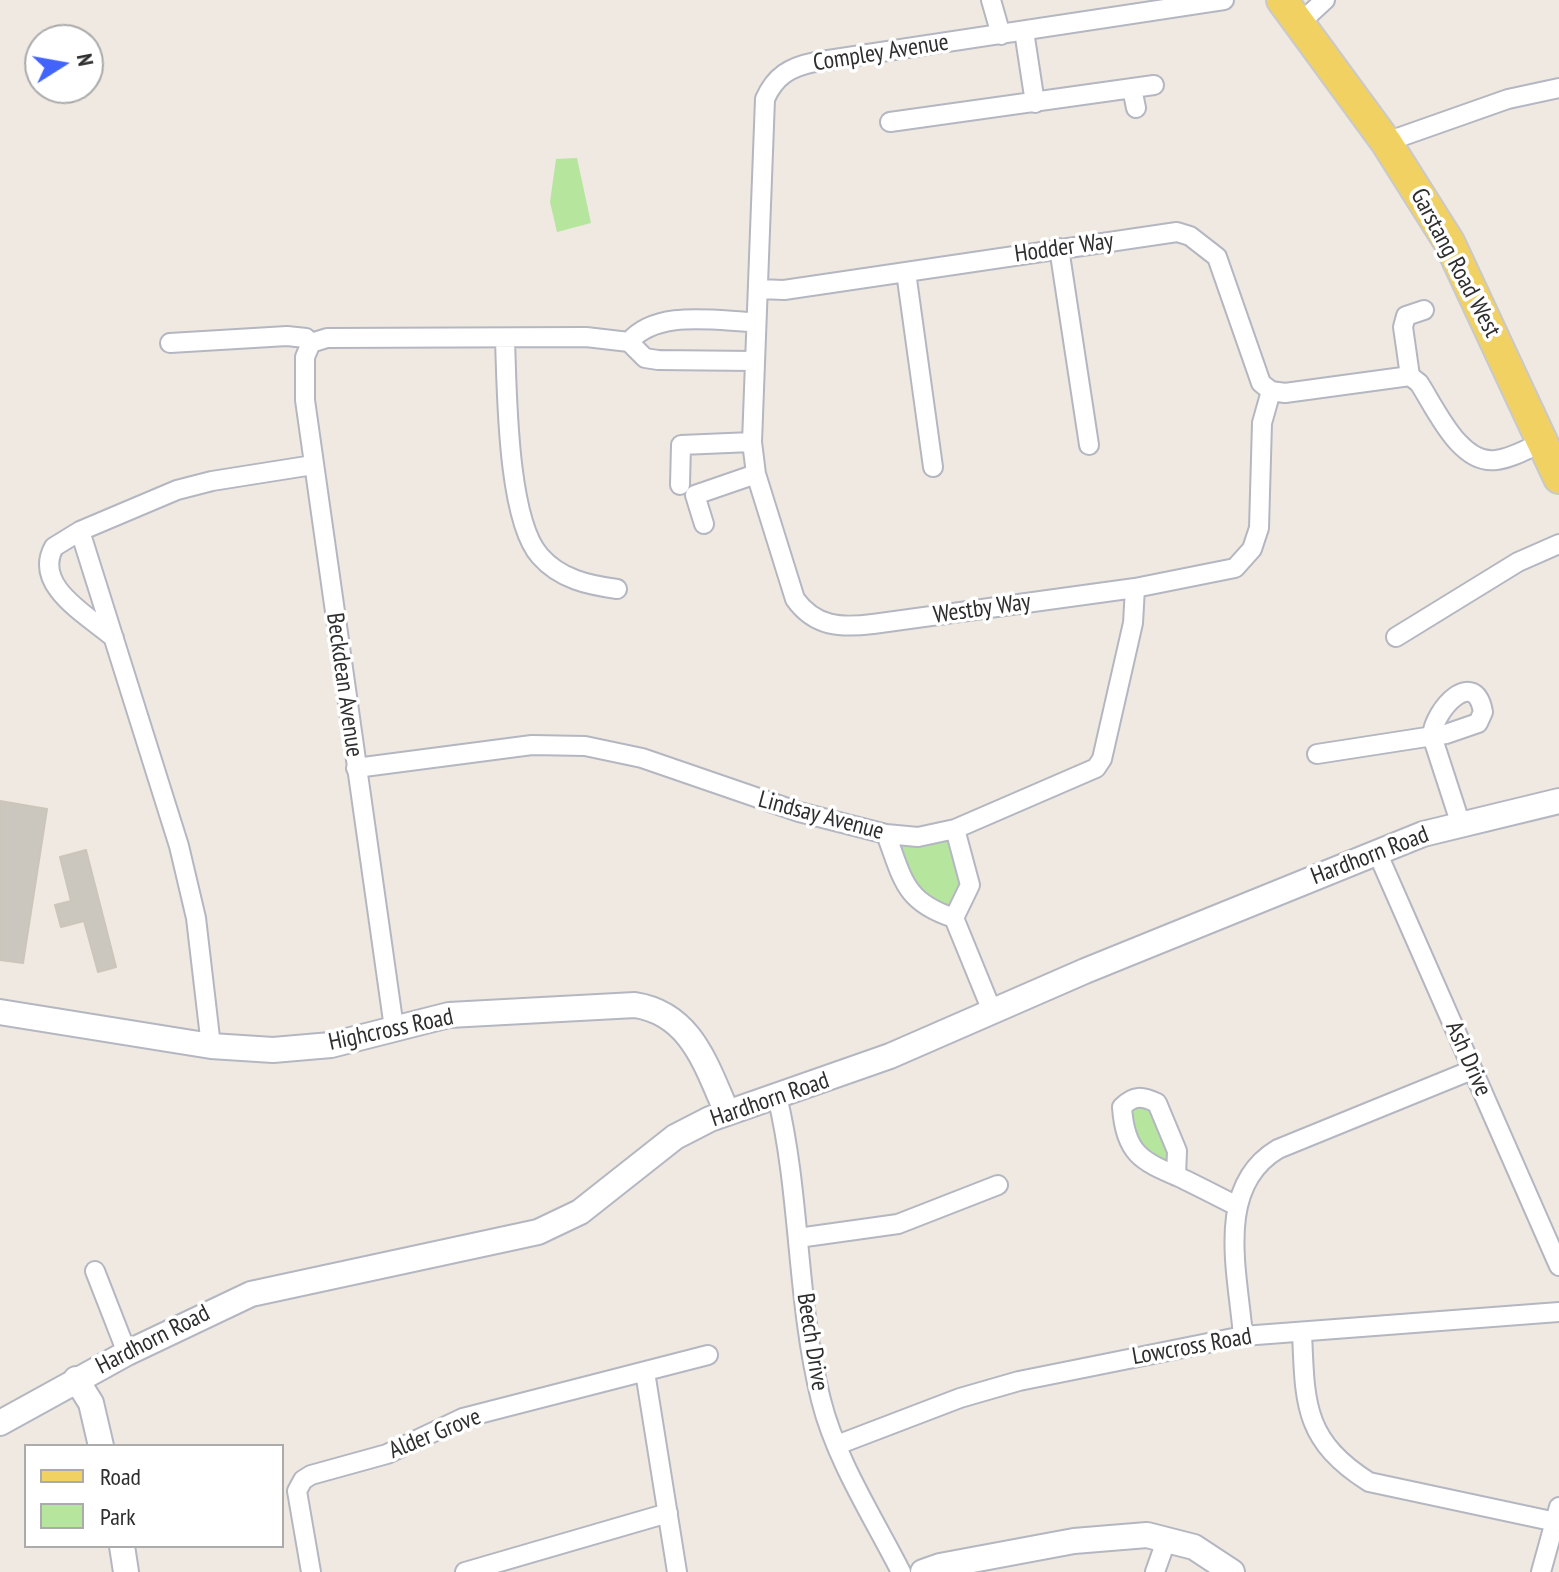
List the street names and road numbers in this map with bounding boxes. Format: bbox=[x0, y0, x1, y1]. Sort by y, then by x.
street label: Compley Avenue bbox=[811, 28, 951, 78]
street label: Garstang Road West bbox=[1404, 184, 1506, 342]
street label: Hodder Way bbox=[1013, 227, 1115, 269]
street label: Westby Way bbox=[931, 588, 1033, 630]
street label: Beckdean Avenue bbox=[320, 611, 368, 759]
street label: Lindsay Avenue bbox=[755, 785, 887, 847]
street label: Hardhorn Road bbox=[1307, 820, 1433, 892]
street label: Highcross Road bbox=[326, 1003, 456, 1057]
street label: Ash Drive bbox=[1439, 1017, 1497, 1101]
street label: Hardhorn Road bbox=[707, 1066, 833, 1134]
street label: Beech Drive bbox=[790, 1291, 834, 1393]
street label: Hardhorn Road bbox=[91, 1299, 215, 1381]
street label: Lowcross Road bbox=[1130, 1322, 1254, 1372]
street label: Alder Grove bbox=[385, 1403, 485, 1465]

